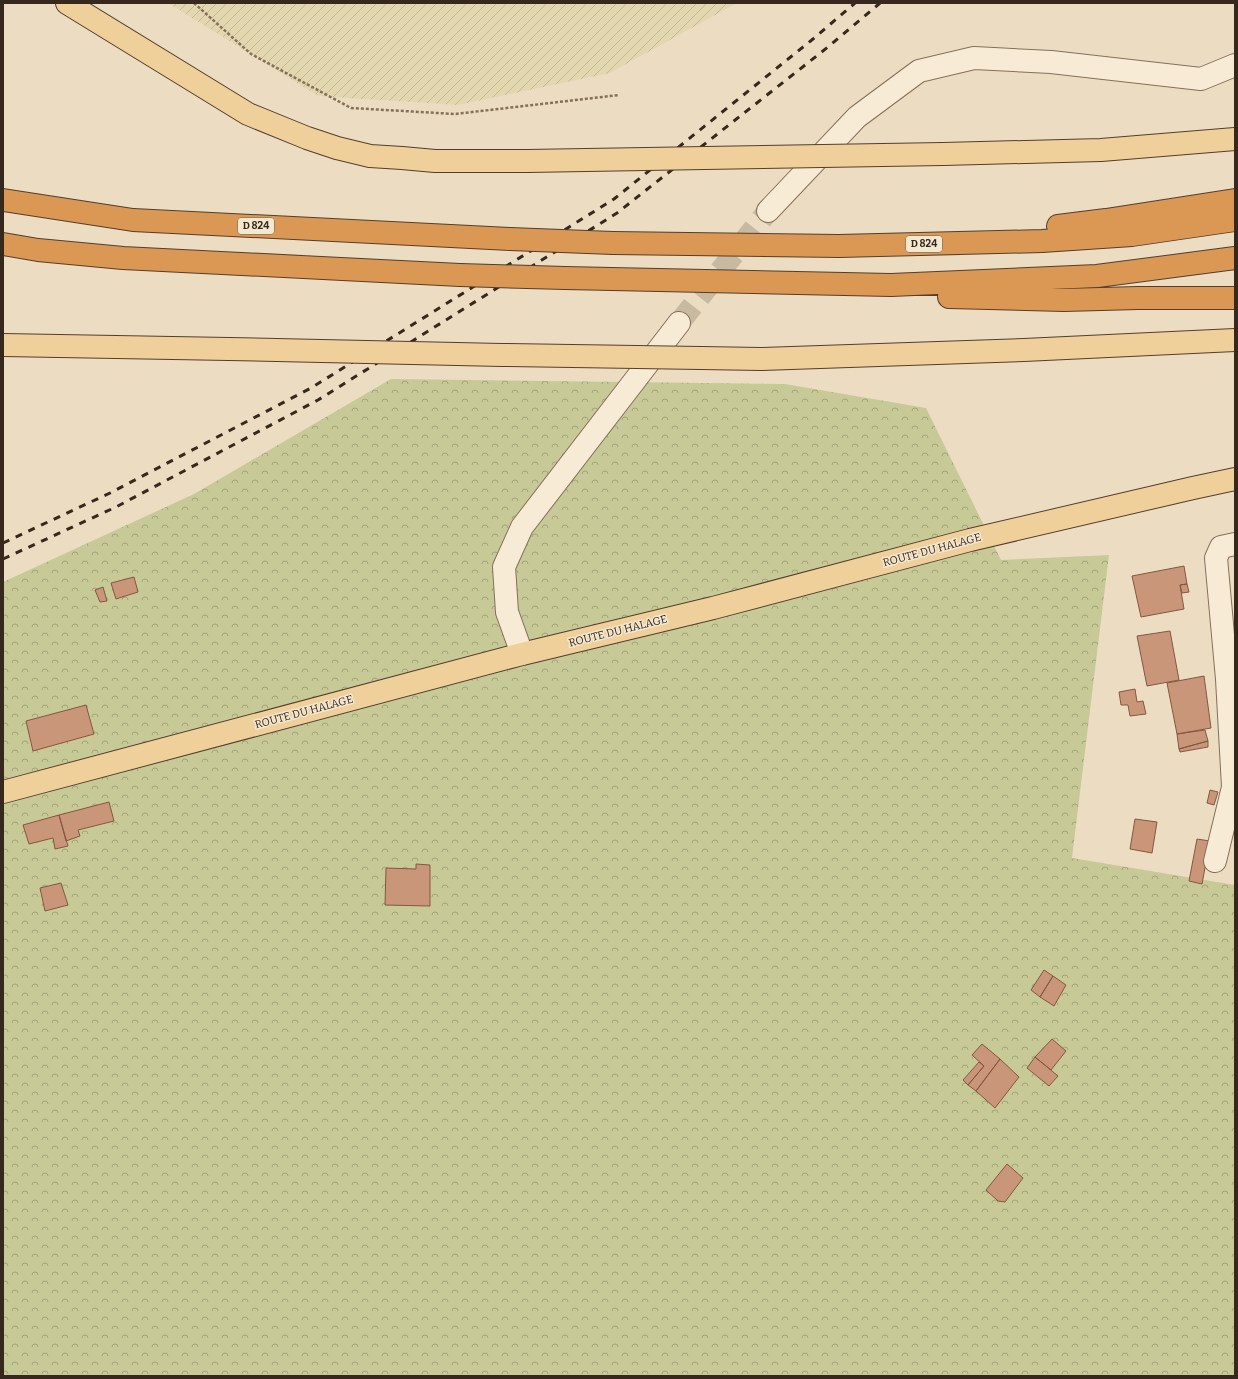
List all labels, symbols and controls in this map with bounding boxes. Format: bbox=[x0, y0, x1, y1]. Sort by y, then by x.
road number: D 824 bbox=[238, 218, 274, 234]
road number: D 824 bbox=[906, 236, 942, 252]
street label: ROUTE DU HALAGE bbox=[881, 531, 983, 569]
street label: ROUTE DU HALAGE bbox=[567, 612, 669, 650]
street label: ROUTE DU HALAGE bbox=[253, 693, 355, 731]

